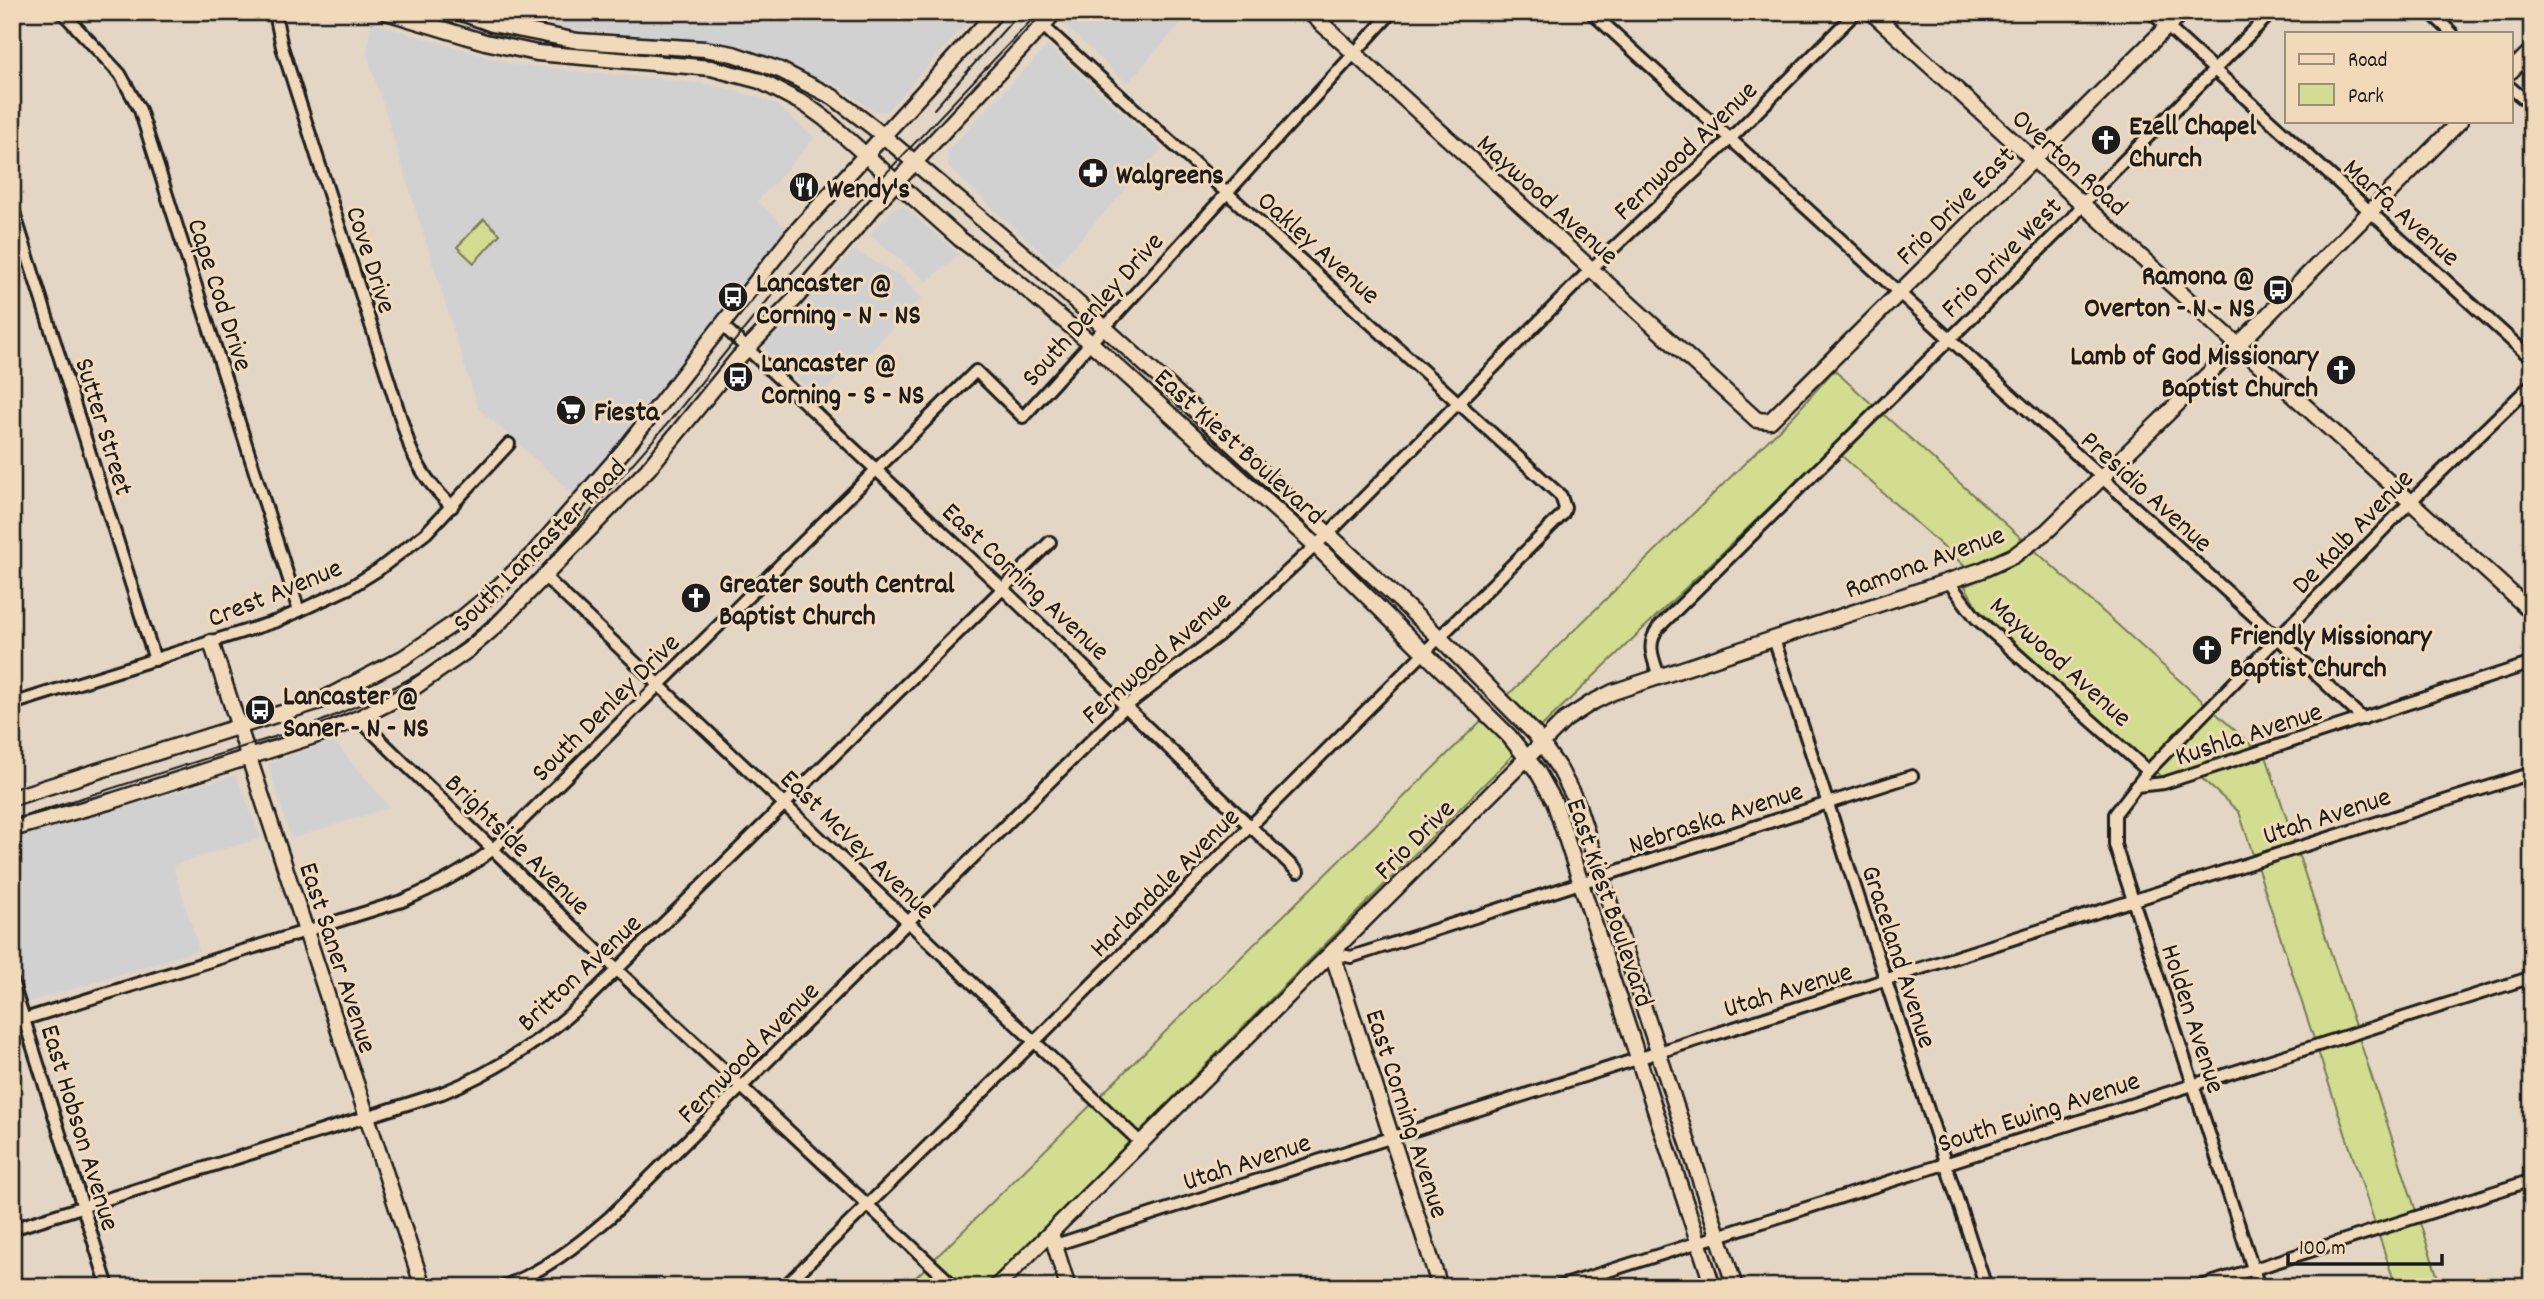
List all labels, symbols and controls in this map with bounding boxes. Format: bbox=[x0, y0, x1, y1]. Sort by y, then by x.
legend bbox=[2285, 32, 2512, 122]
text: Road bbox=[2348, 47, 2387, 77]
street label: Fernwood Avenue bbox=[1606, 73, 1769, 232]
text: Park bbox=[2348, 83, 2384, 113]
street label: Overton Road bbox=[2000, 101, 2135, 228]
place label: Ezell Chapel Church bbox=[2129, 109, 2256, 181]
church icon: Ezell Chapel Church bbox=[2089, 123, 2123, 157]
street label: Maywood Avenue bbox=[1465, 127, 1626, 277]
street label: Frio Drive East bbox=[1889, 139, 2027, 277]
street label: Marfa Avenue bbox=[2332, 151, 2467, 278]
pharmacy icon: Walgreens bbox=[1076, 156, 1110, 190]
place label: Walgreens bbox=[1116, 158, 1224, 198]
restaurant icon: Wendy's bbox=[787, 170, 821, 204]
place label: Wendy's bbox=[827, 172, 910, 212]
street label: Oakley Avenue bbox=[1246, 183, 1387, 316]
street label: Frio Drive West bbox=[1934, 190, 2073, 329]
street label: Cove Drive bbox=[332, 202, 404, 319]
street label: Cape Cod Drive bbox=[174, 214, 261, 377]
street label: South Denley Drive bbox=[1014, 225, 1175, 398]
place label: Ramona @ Overton - N - NS bbox=[2084, 259, 2255, 331]
place label: Lancaster @ Corning - N - NS bbox=[756, 266, 921, 338]
bus stop icon: Ramona @ Overton - N - NS bbox=[2261, 273, 2295, 307]
bus stop icon: Lancaster @ Corning - N - NS bbox=[716, 280, 750, 314]
place label: Lamb of God Missionary Baptist Church bbox=[2070, 339, 2320, 411]
place label: Lancaster @ Corning - S - NS bbox=[761, 346, 924, 418]
church icon: Lamb of God Missionary Baptist Church bbox=[2324, 353, 2358, 387]
street label: Sutter Street bbox=[61, 354, 141, 501]
bus stop icon: Lancaster @ Corning - S - NS bbox=[721, 360, 755, 394]
street label: East Kiest Boulevard bbox=[1143, 361, 1332, 537]
supermarket icon: Fiesta bbox=[554, 393, 588, 427]
place label: Fiesta bbox=[594, 395, 660, 435]
street label: Presidio Avenue bbox=[2070, 423, 2220, 564]
street label: South Lancaster Road bbox=[445, 451, 638, 644]
street label: De Kalb Avenue bbox=[2284, 462, 2425, 605]
street label: East Corning Avenue bbox=[930, 495, 1117, 672]
street label: Ramona Avenue bbox=[1840, 517, 2011, 612]
street label: Crest Avenue bbox=[203, 551, 349, 641]
place label: Greater South Central Baptist Church bbox=[719, 567, 955, 639]
church icon: Greater South Central Baptist Church bbox=[679, 581, 713, 615]
street label: Fernwood Avenue bbox=[1074, 583, 1242, 736]
street label: Maywood Avenue bbox=[1978, 589, 2139, 739]
place label: Friendly Missionary Baptist Church bbox=[2230, 619, 2433, 691]
street label: South Denley Drive bbox=[524, 626, 691, 793]
church icon: Friendly Missionary Baptist Church bbox=[2190, 633, 2224, 667]
place label: Lancaster @ Saner - N - NS bbox=[283, 679, 429, 751]
bus stop icon: Lancaster @ Saner - N - NS bbox=[243, 693, 277, 727]
street label: Kushla Avenue bbox=[2171, 694, 2328, 779]
street label: East McVey Avenue bbox=[769, 762, 942, 931]
street label: Brightside Avenue bbox=[433, 766, 598, 927]
street label: Nebraska Avenue bbox=[1624, 774, 1809, 868]
street label: Utah Avenue bbox=[2258, 779, 2397, 858]
street label: Frio Drive bbox=[1367, 792, 1466, 891]
street label: East Kiest Boulevard bbox=[1553, 794, 1662, 1013]
street label: Harlandale Avenue bbox=[1082, 800, 1251, 969]
street label: East Saner Avenue bbox=[286, 858, 385, 1059]
street label: Graceland Avenue bbox=[1848, 861, 1945, 1054]
street label: Britton Avenue bbox=[510, 906, 653, 1043]
street label: Holden Avenue bbox=[2147, 940, 2233, 1099]
street label: Utah Avenue bbox=[1719, 954, 1858, 1031]
street label: Fernwood Avenue bbox=[670, 974, 831, 1135]
street label: East Corning Avenue bbox=[1352, 1005, 1457, 1224]
street label: East Hobson Avenue bbox=[27, 1021, 128, 1236]
street label: South Ewing Avenue bbox=[1933, 1063, 2146, 1166]
street label: Utah Avenue bbox=[1178, 1125, 1317, 1204]
scale bar bbox=[2288, 1222, 2442, 1266]
text: 100 m bbox=[2299, 1235, 2346, 1265]

